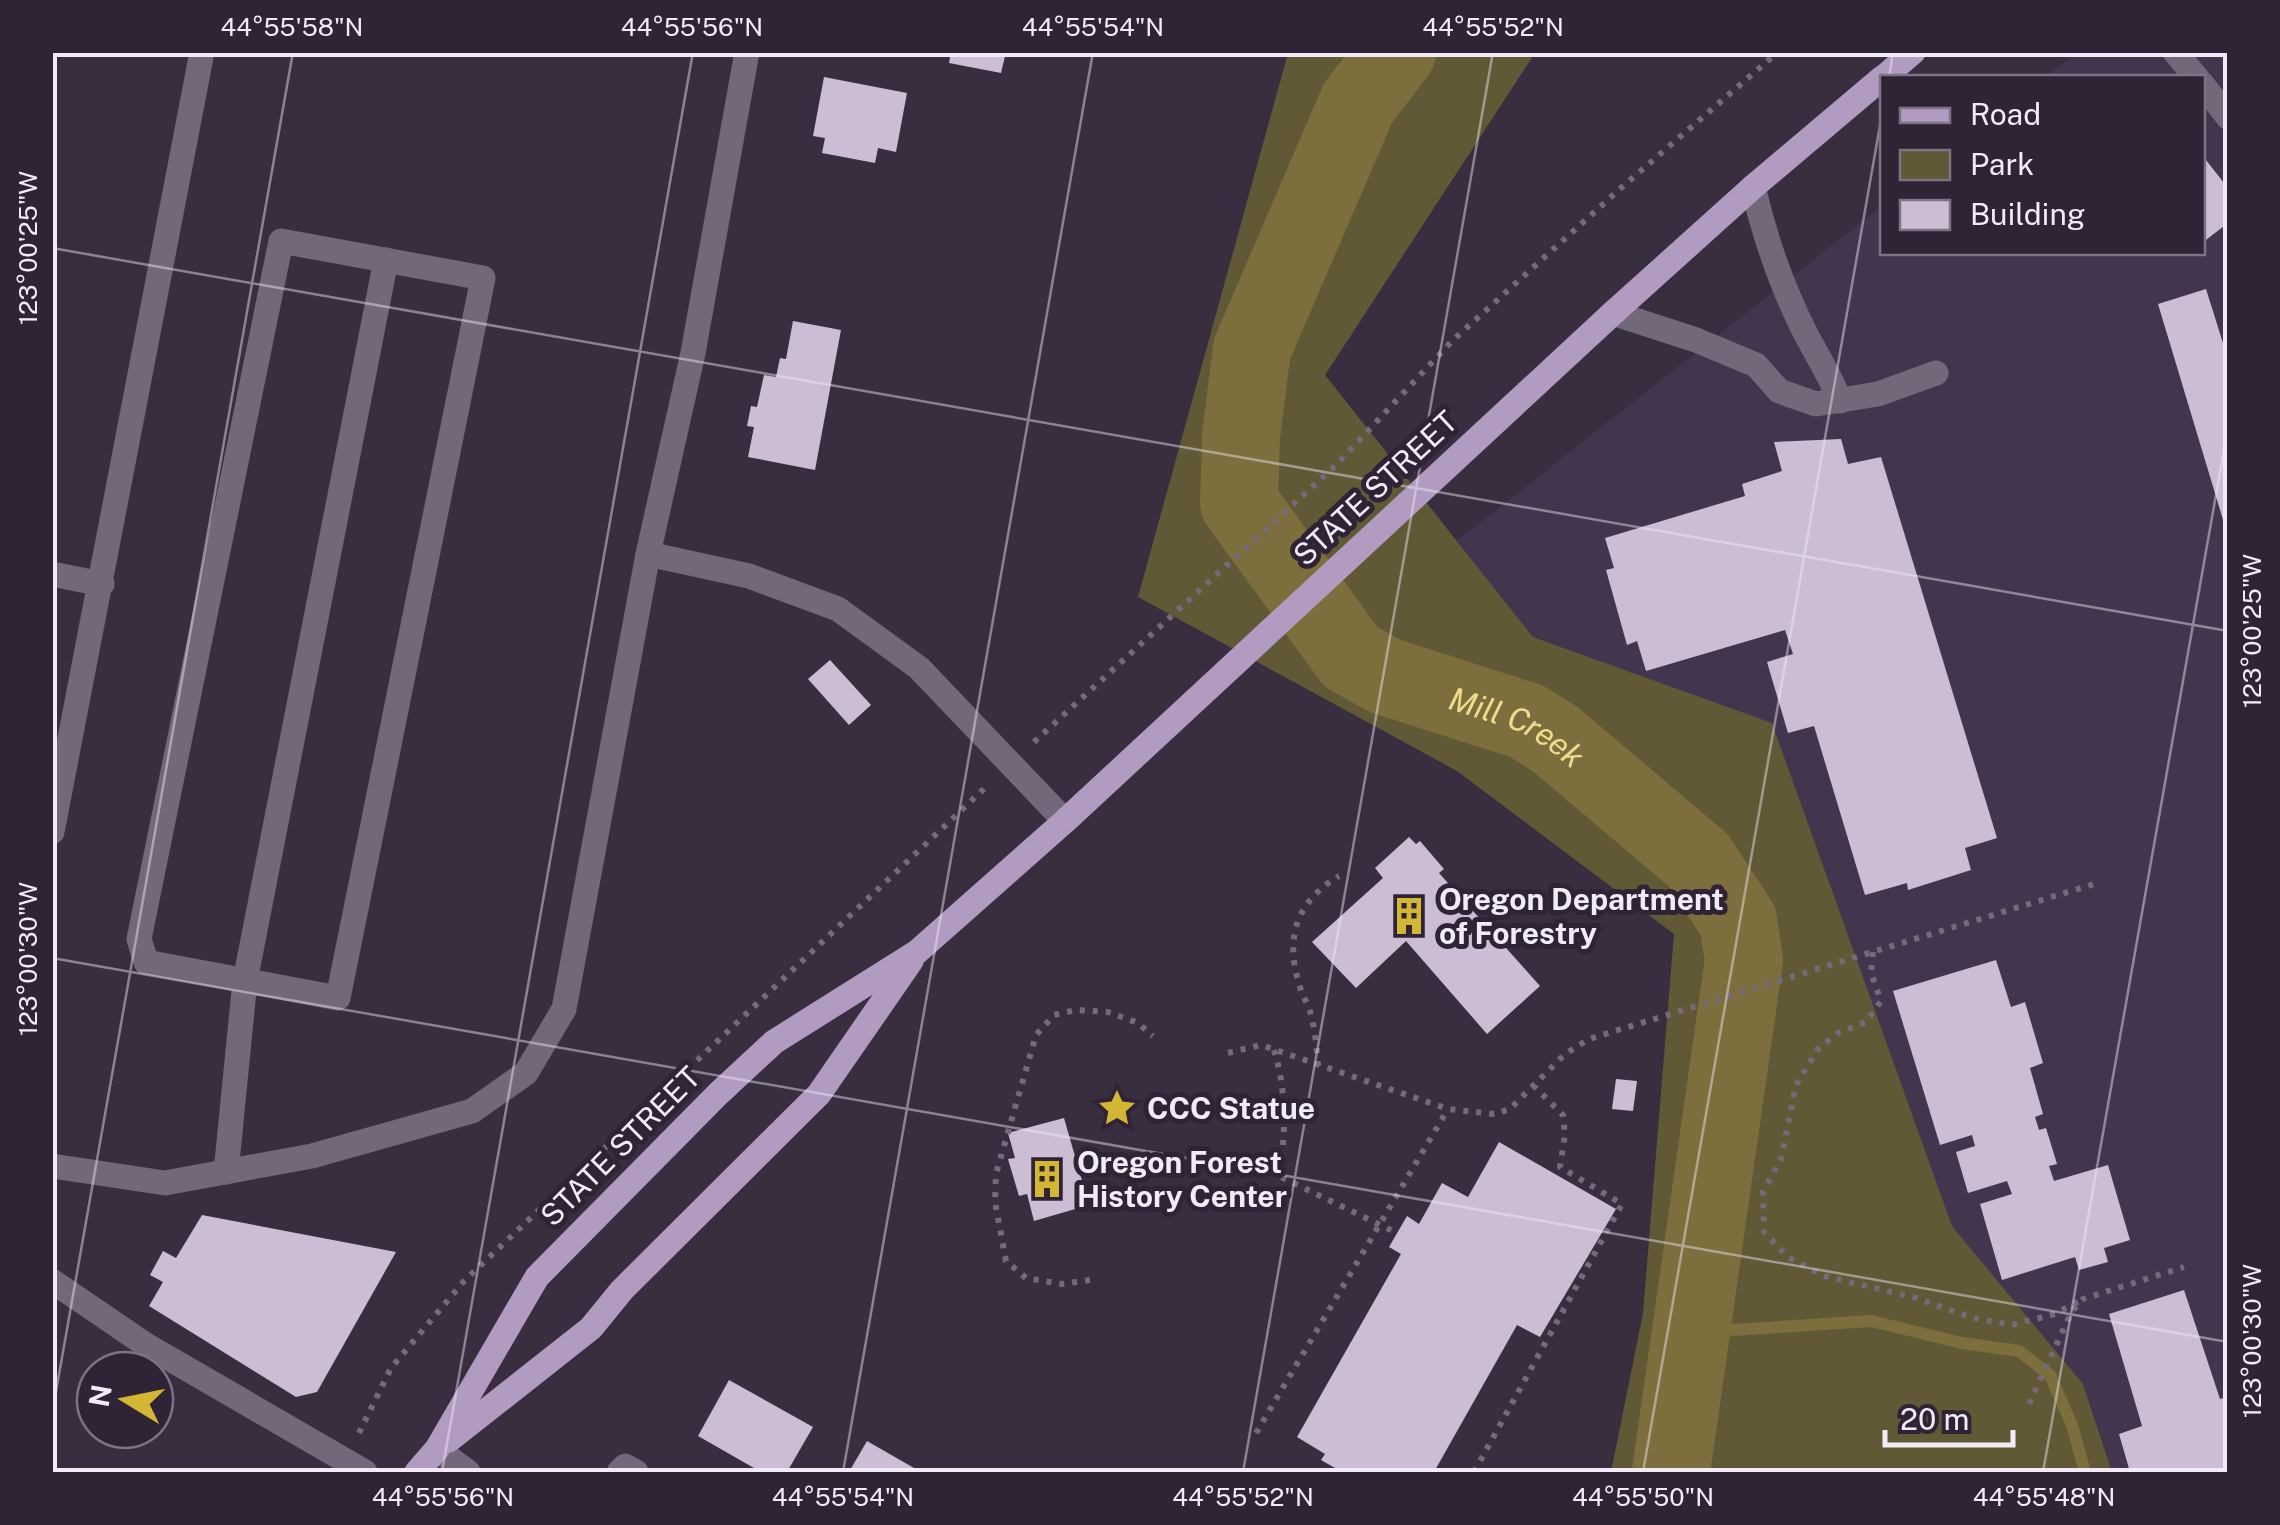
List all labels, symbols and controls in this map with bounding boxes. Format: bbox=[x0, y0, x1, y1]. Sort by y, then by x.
text: 44°55'58"N bbox=[221, 12, 363, 42]
text: 44°55'56"N bbox=[621, 12, 763, 42]
text: 44°55'54"N bbox=[1022, 12, 1164, 42]
text: 44°55'52"N bbox=[1422, 12, 1564, 42]
legend bbox=[1880, 75, 2205, 255]
text: Road bbox=[1970, 96, 2041, 132]
text: Park bbox=[1970, 146, 2034, 182]
text: 123°00'25"W bbox=[13, 171, 43, 325]
text: Building bbox=[1970, 196, 2085, 232]
street label: STATE STREET bbox=[1286, 403, 1464, 573]
text: 123°00'25"W bbox=[2237, 554, 2267, 708]
water label: Mill Creek bbox=[1445, 679, 1593, 775]
place label: Oregon Department of Forestry bbox=[1439, 881, 1724, 951]
text: 123°00'30"W bbox=[13, 882, 43, 1036]
building icon: Oregon Department of Forestry bbox=[1388, 895, 1430, 937]
street label: STATE STREET bbox=[533, 1059, 707, 1233]
place icon: CCC Statue bbox=[1096, 1087, 1138, 1129]
place label: CCC Statue bbox=[1147, 1090, 1315, 1126]
place label: Oregon Forest History Center bbox=[1077, 1144, 1287, 1214]
building icon: Oregon Forest History Center bbox=[1026, 1158, 1068, 1200]
text: 123°00'30"W bbox=[2237, 1264, 2267, 1418]
north arrow bbox=[75, 1350, 175, 1450]
text: N bbox=[82, 1382, 118, 1409]
scale bar bbox=[1885, 1385, 2012, 1447]
text: 20 m bbox=[1900, 1401, 1969, 1437]
text: 44°55'56"N bbox=[372, 1482, 514, 1512]
text: 44°55'54"N bbox=[772, 1482, 914, 1512]
text: 44°55'52"N bbox=[1172, 1482, 1314, 1512]
text: 44°55'50"N bbox=[1572, 1482, 1714, 1512]
text: 44°55'48"N bbox=[1973, 1482, 2115, 1512]

